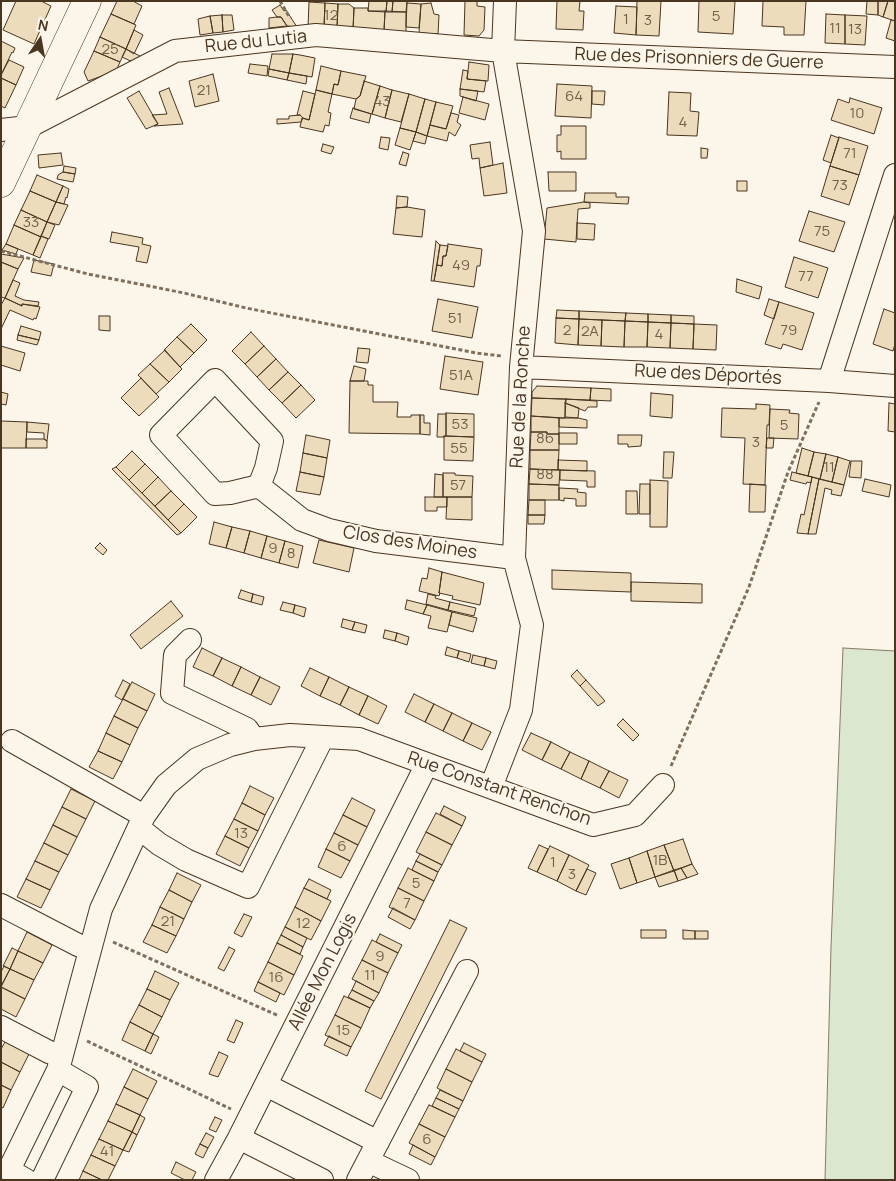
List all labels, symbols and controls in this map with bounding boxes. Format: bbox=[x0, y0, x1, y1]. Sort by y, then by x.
house number: 12 bbox=[324, 7, 338, 25]
house number: 5 bbox=[712, 8, 720, 26]
house number: 1 bbox=[623, 11, 629, 29]
house number: 3 bbox=[644, 12, 652, 30]
north arrow bbox=[15, 15, 65, 65]
text: N bbox=[36, 15, 50, 35]
house number: 11 bbox=[829, 20, 841, 38]
house number: 13 bbox=[848, 21, 862, 39]
street label: Rue du Lutia bbox=[204, 26, 308, 58]
house number: 25 bbox=[101, 41, 119, 59]
street label: Rue des Prisonniers de Guerre bbox=[574, 44, 824, 74]
house number: 21 bbox=[197, 82, 211, 100]
house number: 64 bbox=[565, 88, 583, 106]
house number: 43 bbox=[373, 93, 391, 111]
house number: 10 bbox=[850, 105, 864, 123]
house number: 4 bbox=[679, 114, 687, 132]
house number: 71 bbox=[843, 145, 857, 163]
house number: 73 bbox=[832, 177, 848, 195]
house number: 33 bbox=[23, 214, 39, 232]
house number: 75 bbox=[814, 223, 830, 241]
house number: 49 bbox=[452, 257, 470, 275]
house number: 77 bbox=[798, 268, 814, 286]
house number: 51 bbox=[448, 310, 462, 328]
house number: 2 bbox=[563, 322, 571, 340]
house number: 79 bbox=[781, 322, 797, 340]
house number: 2A bbox=[581, 323, 599, 341]
street label: Rue de la Ronche bbox=[506, 325, 536, 469]
house number: 4 bbox=[655, 326, 663, 344]
street label: Rue des Déportés bbox=[634, 360, 782, 390]
house number: 51A bbox=[449, 367, 473, 385]
house number: 53 bbox=[452, 416, 468, 434]
house number: 5 bbox=[780, 417, 788, 435]
house number: 86 bbox=[536, 430, 554, 448]
house number: 3 bbox=[752, 434, 760, 452]
house number: 55 bbox=[450, 440, 468, 458]
house number: 11 bbox=[823, 459, 835, 477]
house number: 88 bbox=[536, 466, 554, 484]
house number: 57 bbox=[450, 477, 466, 495]
street label: Clos des Moines bbox=[341, 522, 479, 564]
house number: 9 bbox=[268, 540, 278, 558]
house number: 8 bbox=[287, 545, 295, 563]
street label: Rue Constant Renchon bbox=[404, 747, 594, 831]
house number: 13 bbox=[234, 825, 248, 843]
house number: 6 bbox=[337, 838, 347, 856]
house number: 1B bbox=[652, 852, 668, 870]
house number: 1 bbox=[550, 854, 556, 872]
house number: 3 bbox=[568, 866, 576, 884]
house number: 5 bbox=[412, 875, 420, 893]
house number: 7 bbox=[403, 895, 411, 913]
street label: Allée Mon Logis bbox=[284, 910, 362, 1034]
house number: 21 bbox=[161, 913, 175, 931]
house number: 12 bbox=[296, 915, 310, 933]
house number: 9 bbox=[375, 948, 385, 966]
house number: 11 bbox=[364, 967, 376, 985]
house number: 16 bbox=[268, 969, 284, 987]
house number: 15 bbox=[336, 1022, 350, 1040]
house number: 6 bbox=[422, 1131, 432, 1149]
house number: 41 bbox=[100, 1143, 114, 1161]

